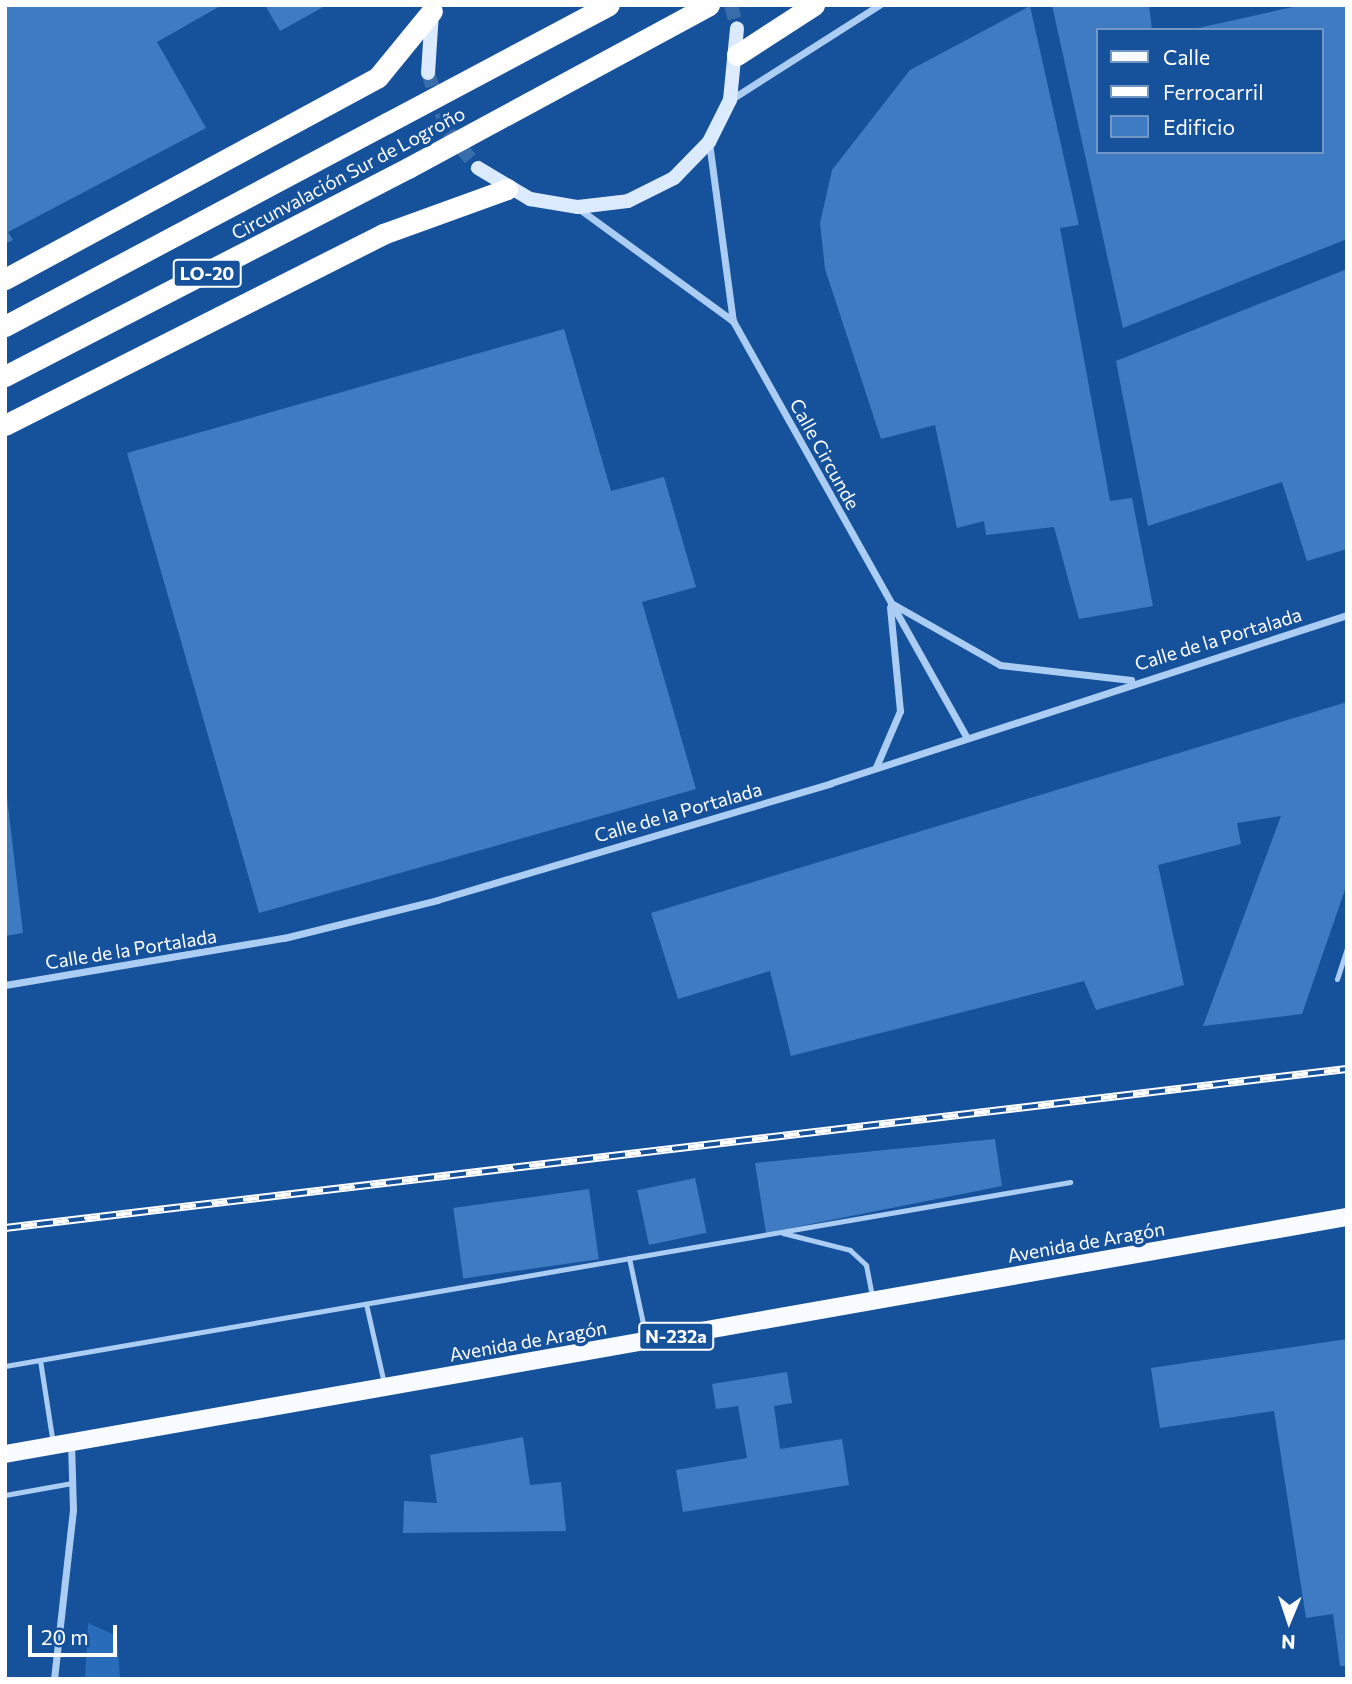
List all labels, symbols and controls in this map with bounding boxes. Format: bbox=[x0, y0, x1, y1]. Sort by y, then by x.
legend bbox=[1096, 28, 1324, 154]
text: Calle bbox=[1163, 44, 1210, 69]
text: Ferrocarril bbox=[1163, 79, 1264, 104]
street label: Circunvalación Sur de Logroño bbox=[227, 102, 469, 244]
text: Edificio bbox=[1163, 114, 1235, 139]
road number: LO-20 bbox=[172, 258, 242, 288]
street label: Calle Circunde bbox=[785, 395, 865, 513]
street label: Calle de la Portalada bbox=[1132, 603, 1304, 675]
street label: Calle de la Portalada bbox=[592, 777, 764, 847]
street label: Calle de la Portalada bbox=[44, 924, 218, 974]
street label: Avenida de Aragón bbox=[1005, 1217, 1167, 1267]
street label: Avenida de Aragón bbox=[447, 1316, 609, 1366]
road number: N-232a bbox=[638, 1322, 714, 1350]
north arrow bbox=[1254, 1586, 1324, 1656]
scale bar bbox=[32, 1610, 121, 1654]
text: 20 m bbox=[41, 1624, 89, 1649]
text: N bbox=[1281, 1631, 1296, 1654]

